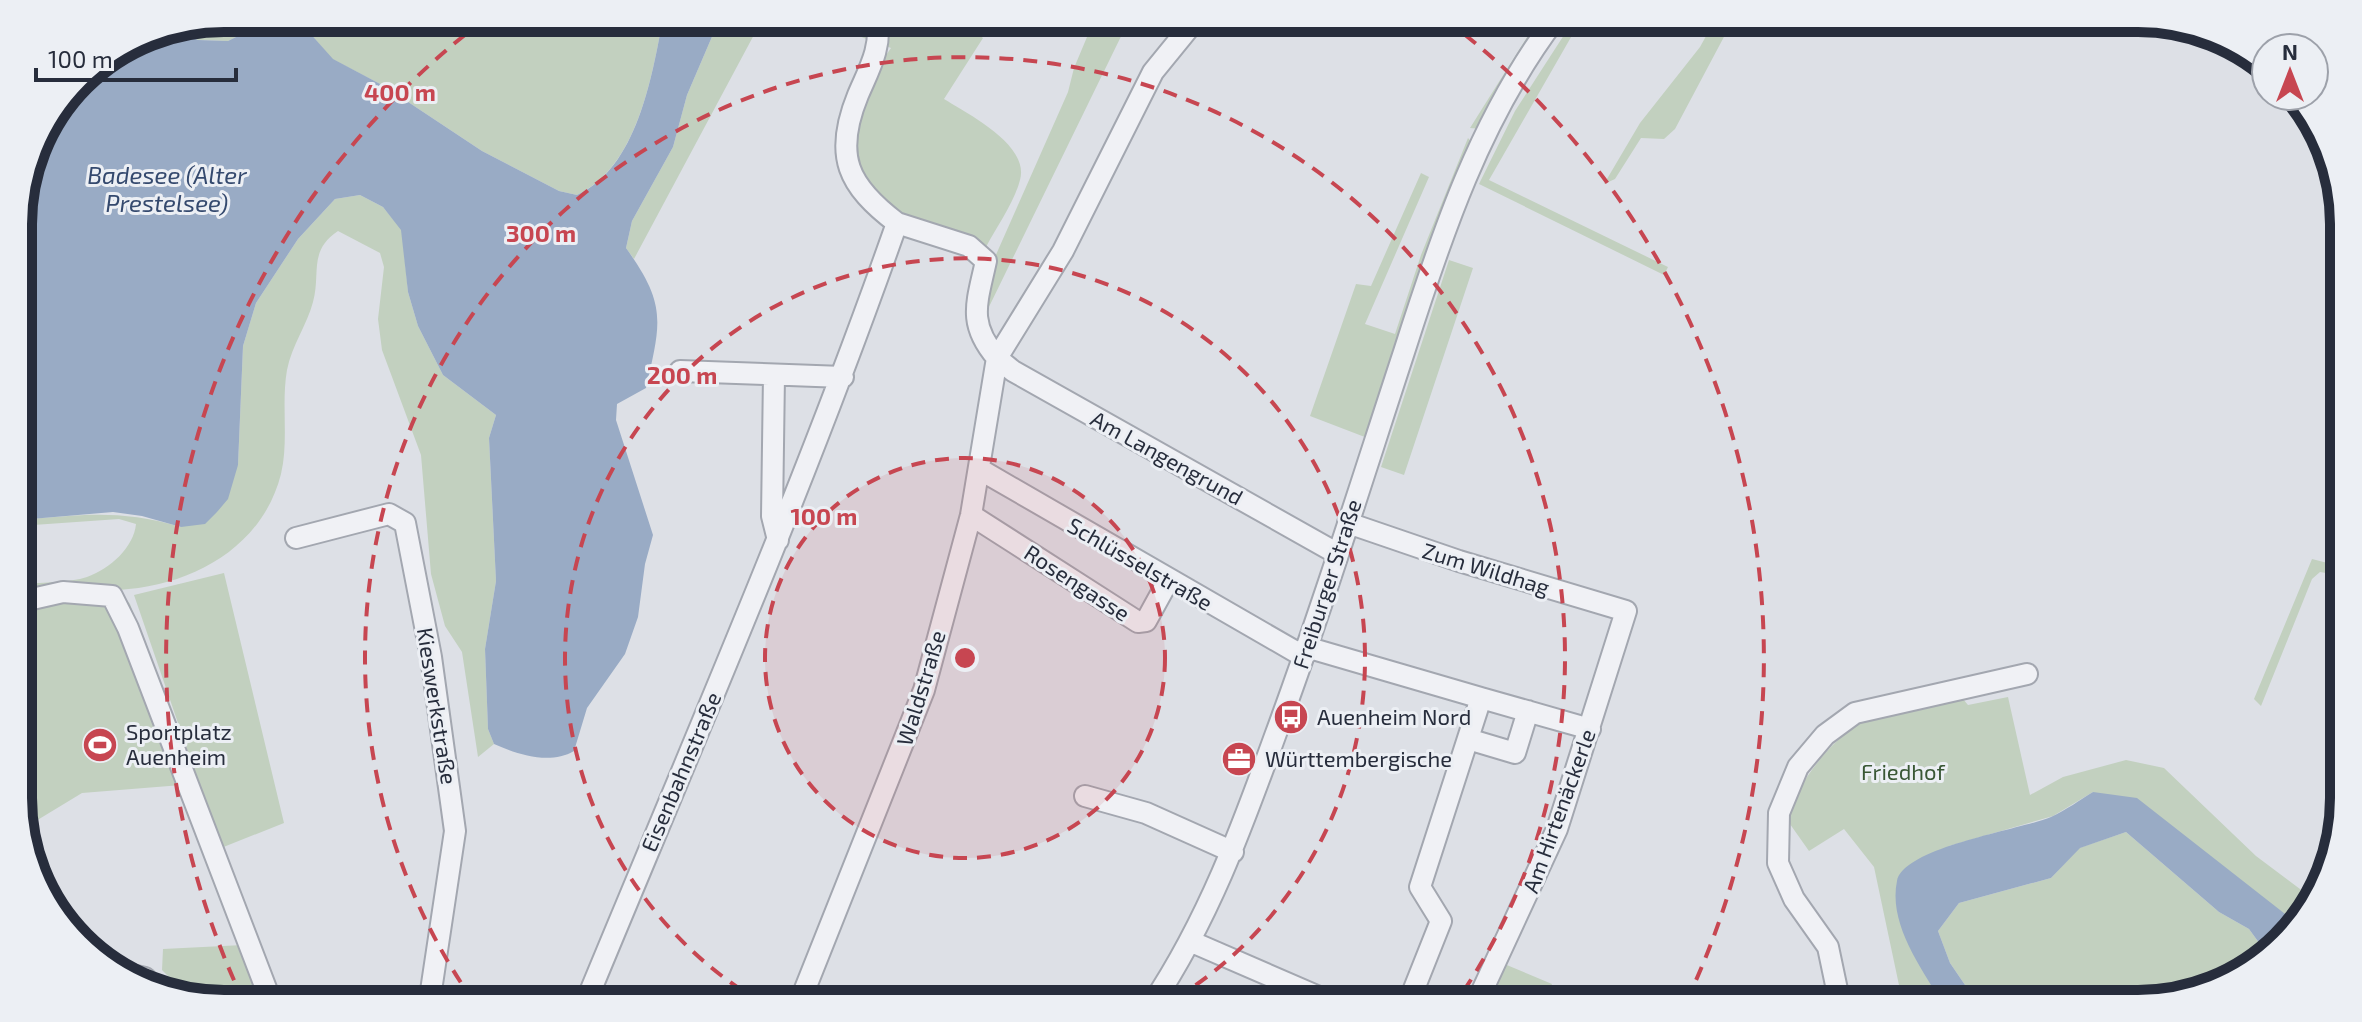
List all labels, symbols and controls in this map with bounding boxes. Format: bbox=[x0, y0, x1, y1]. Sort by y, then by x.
scale bar bbox=[36, 32, 236, 82]
north arrow bbox=[2250, 32, 2330, 112]
text: N bbox=[2282, 38, 2298, 64]
text: 100 m bbox=[48, 44, 113, 73]
text: 400 m bbox=[364, 77, 436, 106]
water label: Badesee (Alter Prestelsee) bbox=[87, 160, 247, 217]
text: 300 m bbox=[506, 218, 576, 247]
text: 200 m bbox=[647, 360, 717, 389]
street label: Am Langengrund bbox=[1087, 405, 1248, 510]
street label: Freiburger Straße bbox=[1286, 496, 1366, 672]
text: 100 m bbox=[791, 501, 857, 530]
street label: Schlüsselstraße bbox=[1064, 511, 1217, 615]
street label: Zum Wildhag bbox=[1420, 536, 1553, 600]
street label: Rosengasse bbox=[1020, 539, 1135, 626]
street label: Kieswerkstraße bbox=[413, 626, 463, 786]
street label: Waldstraße bbox=[890, 627, 950, 748]
centre of rings bbox=[951, 644, 979, 672]
street label: Eisenbahnstraße bbox=[635, 688, 725, 855]
bus stop icon: Auenheim Nord bbox=[1272, 698, 1310, 736]
place label: Auenheim Nord bbox=[1317, 703, 1471, 729]
place label: Sportplatz Auenheim bbox=[126, 718, 232, 769]
street label: Am Hirtenäckerle bbox=[1516, 725, 1600, 896]
sports icon: Sportplatz Auenheim bbox=[81, 726, 119, 764]
office icon: Württembergische bbox=[1220, 740, 1258, 778]
place label: Württembergische bbox=[1265, 745, 1452, 771]
park label: Friedhof bbox=[1861, 758, 1946, 784]

